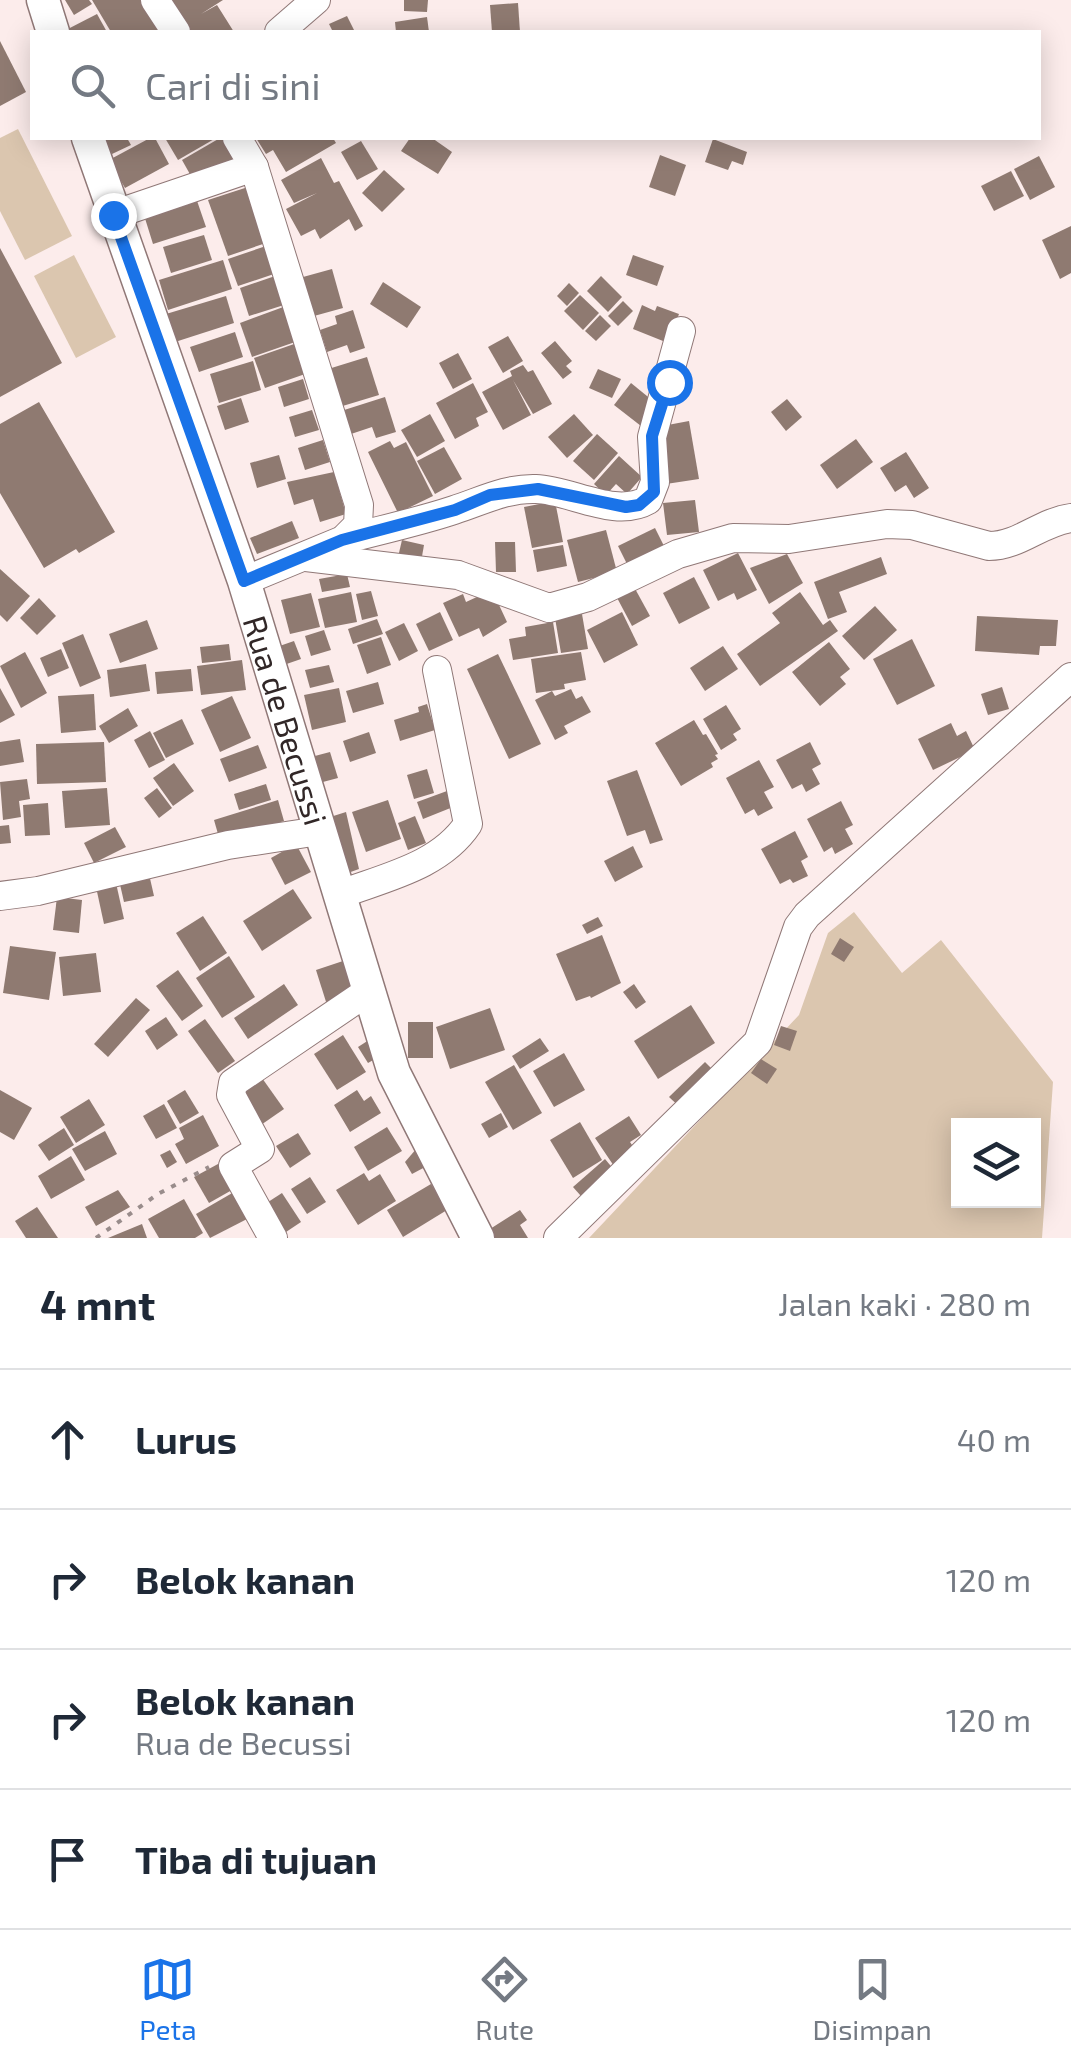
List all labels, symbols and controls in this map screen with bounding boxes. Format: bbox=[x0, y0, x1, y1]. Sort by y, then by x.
search box bbox=[30, 30, 1041, 140]
icon: search bbox=[65, 58, 120, 113]
text: Cari di sini bbox=[145, 62, 321, 108]
route end bbox=[91, 193, 137, 239]
route start bbox=[647, 360, 693, 406]
street label: Rua de Becussi bbox=[237, 611, 336, 829]
map controls bbox=[951, 1118, 1041, 1208]
button: layers bbox=[951, 1118, 1041, 1208]
text: 4 mnt bbox=[40, 1278, 155, 1328]
text: Jalan kaki · 280 m bbox=[778, 1284, 1031, 1322]
icon: ahead bbox=[40, 1412, 95, 1467]
text: Lurus bbox=[135, 1416, 237, 1462]
text: 40 m bbox=[957, 1420, 1031, 1458]
icon: right bbox=[40, 1552, 95, 1607]
text: Belok kanan bbox=[135, 1556, 355, 1602]
text: 120 m bbox=[946, 1560, 1031, 1598]
text: Belok kanan bbox=[135, 1677, 355, 1723]
icon: right bbox=[40, 1692, 95, 1747]
text: 120 m bbox=[946, 1700, 1031, 1738]
text: Rua de Becussi bbox=[135, 1723, 352, 1761]
icon: arrive bbox=[40, 1832, 95, 1887]
text: Tiba di tujuan bbox=[135, 1836, 377, 1882]
tab: Peta bbox=[139, 1952, 197, 2046]
tab: Rute bbox=[475, 1952, 534, 2046]
tab: Disimpan bbox=[813, 1952, 932, 2046]

